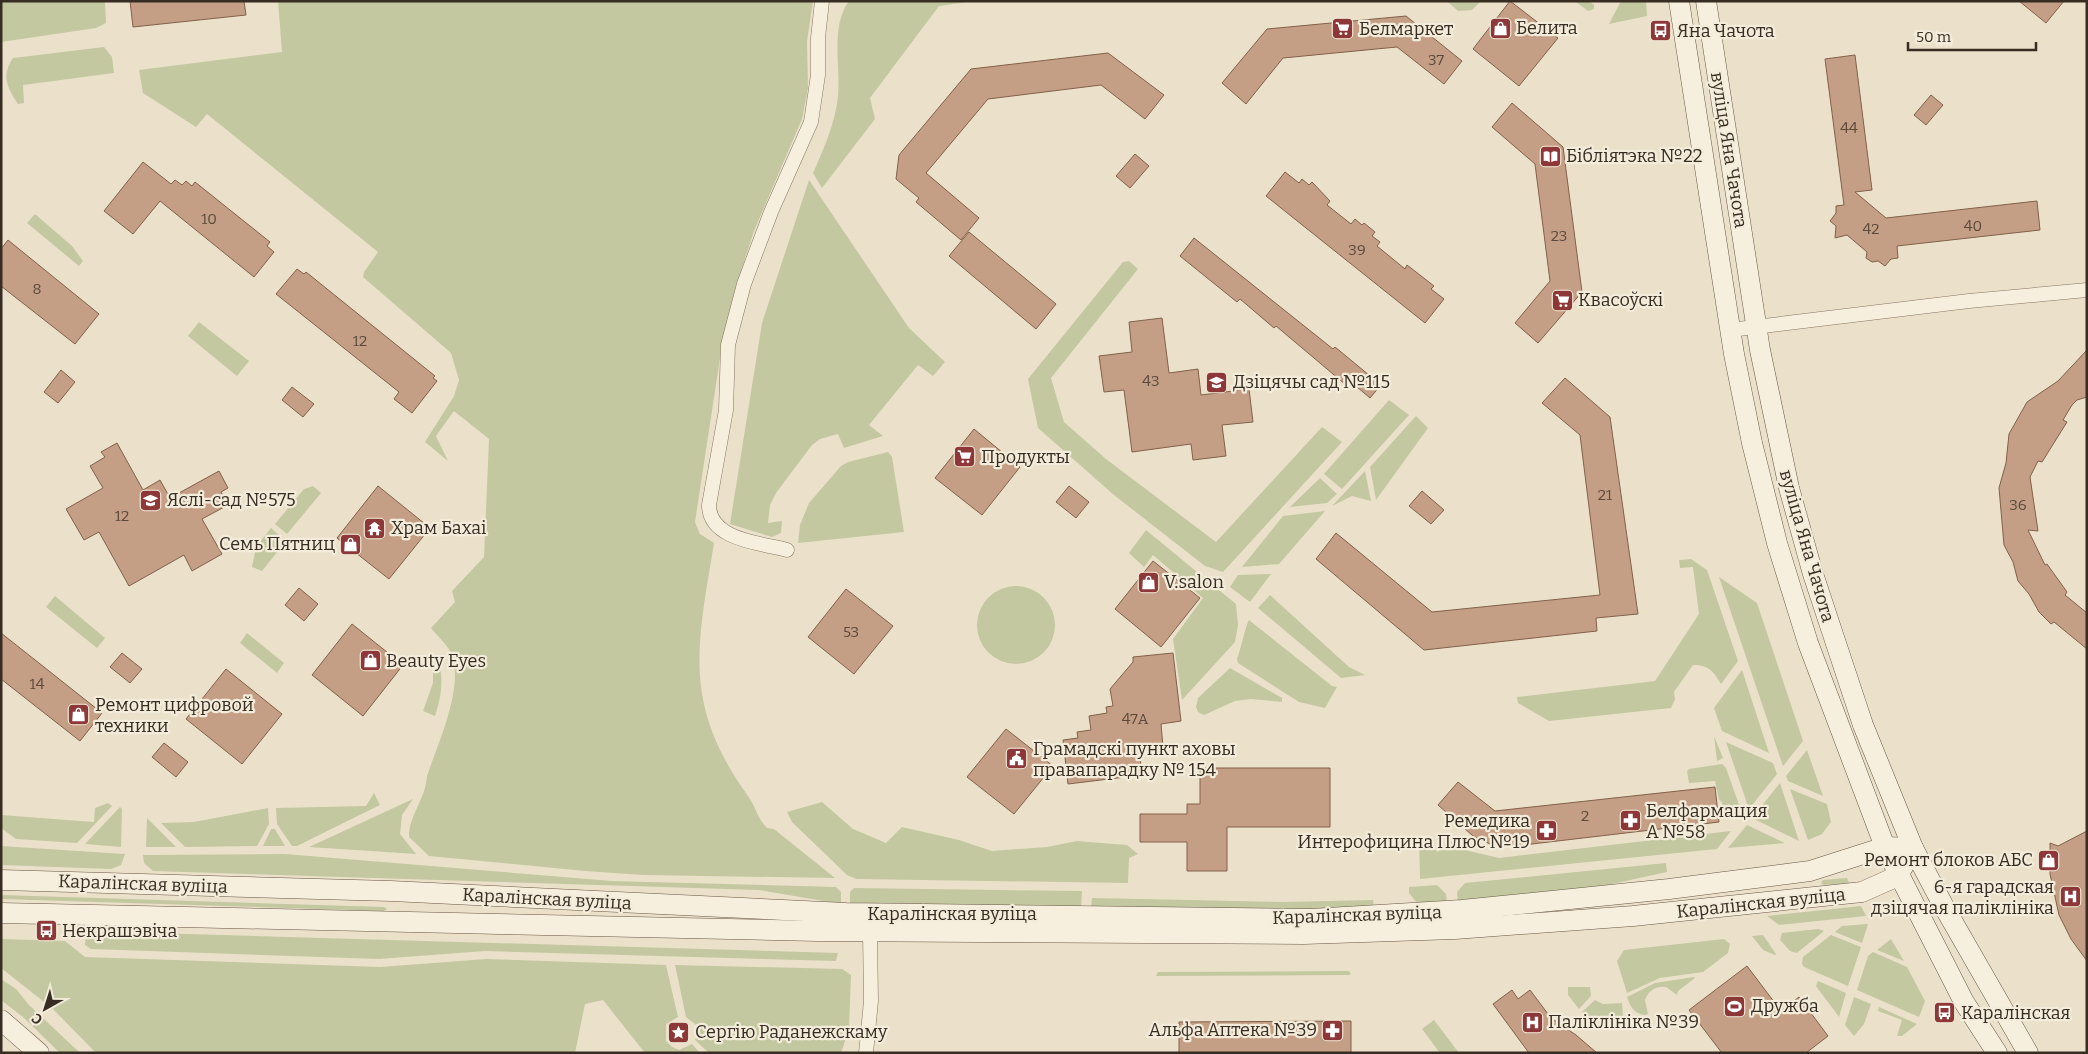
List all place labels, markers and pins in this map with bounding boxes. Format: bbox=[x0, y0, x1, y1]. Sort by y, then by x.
shop icon: Белита bbox=[1488, 16, 1512, 40]
supermarket icon: Белмаркет bbox=[1331, 17, 1355, 41]
place label: Белита bbox=[1516, 17, 1578, 39]
place label: Белмаркет bbox=[1359, 18, 1453, 40]
bus stop icon: Яна Чачота bbox=[1649, 19, 1673, 43]
place label: Яна Чачота bbox=[1677, 20, 1775, 42]
library icon: Бібліятэка №22 bbox=[1538, 144, 1562, 168]
place label: Бібліятэка №22 bbox=[1566, 145, 1703, 167]
supermarket icon: Квасоўскі bbox=[1550, 288, 1574, 312]
place label: Квасоўскі bbox=[1578, 289, 1663, 311]
school or university icon: Дзіцячы сад №115 bbox=[1205, 370, 1229, 394]
place label: Дзіцячы сад №115 bbox=[1233, 371, 1390, 393]
supermarket icon: Продукты bbox=[953, 445, 977, 469]
place label: Продукты bbox=[981, 446, 1070, 468]
school or university icon: Яслі-сад №575 bbox=[139, 488, 163, 512]
place label: Яслі-сад №575 bbox=[167, 489, 296, 511]
temple icon: Храм Бахаі bbox=[363, 516, 387, 540]
place label: Храм Бахаі bbox=[391, 517, 486, 539]
shop icon: Семь Пятниц bbox=[339, 532, 363, 556]
place label: Семь Пятниц bbox=[219, 533, 335, 555]
shop icon: V.salon bbox=[1136, 570, 1160, 594]
place label: V.salon bbox=[1164, 571, 1224, 593]
shop icon: Beauty Eyes bbox=[358, 649, 382, 673]
place label: Beauty Eyes bbox=[386, 650, 486, 672]
place label: Ремонт цифровой техники bbox=[95, 694, 254, 737]
shop icon: Ремонт цифровой техники bbox=[67, 703, 91, 727]
place label: Грамадскі пункт аховы правапарадку № 154 bbox=[1033, 738, 1236, 781]
public building icon: Грамадскі пункт аховы правапарадку № 154 bbox=[1005, 747, 1029, 771]
place label: Белфармация А №58 bbox=[1646, 800, 1768, 843]
pharmacy icon: Белфармация А №58 bbox=[1618, 809, 1642, 833]
place label: Ремедика Интерофицина Плюс №19 bbox=[1297, 810, 1530, 853]
pharmacy icon: Ремедика Интерофицина Плюс №19 bbox=[1534, 819, 1558, 843]
shop icon: Ремонт блоков АБС bbox=[2037, 848, 2061, 872]
place label: Ремонт блоков АБС bbox=[1864, 849, 2033, 871]
place label: 6-я гарадская дзіцячая паліклініка bbox=[1871, 876, 2054, 919]
hospital icon: 6-я гарадская дзіцячая паліклініка bbox=[2058, 885, 2082, 909]
bus stop icon: Некрашэвіча bbox=[34, 919, 58, 943]
place label: Некрашэвіча bbox=[62, 920, 177, 942]
sports icon: Дружба bbox=[1723, 994, 1747, 1018]
place label: Дружба bbox=[1751, 995, 1819, 1017]
bus stop icon: Каралінская bbox=[1933, 1001, 1957, 1025]
place label: Каралінская bbox=[1961, 1002, 2071, 1024]
hospital icon: Паліклініка №39 bbox=[1520, 1010, 1544, 1034]
place label: Паліклініка №39 bbox=[1548, 1011, 1699, 1033]
pharmacy icon: Альфа Аптека №39 bbox=[1321, 1018, 1345, 1042]
place label: Альфа Аптека №39 bbox=[1148, 1019, 1317, 1041]
place icon: Сергію Раданежскаму bbox=[667, 1020, 691, 1044]
place label: Сергію Раданежскаму bbox=[695, 1021, 888, 1043]

